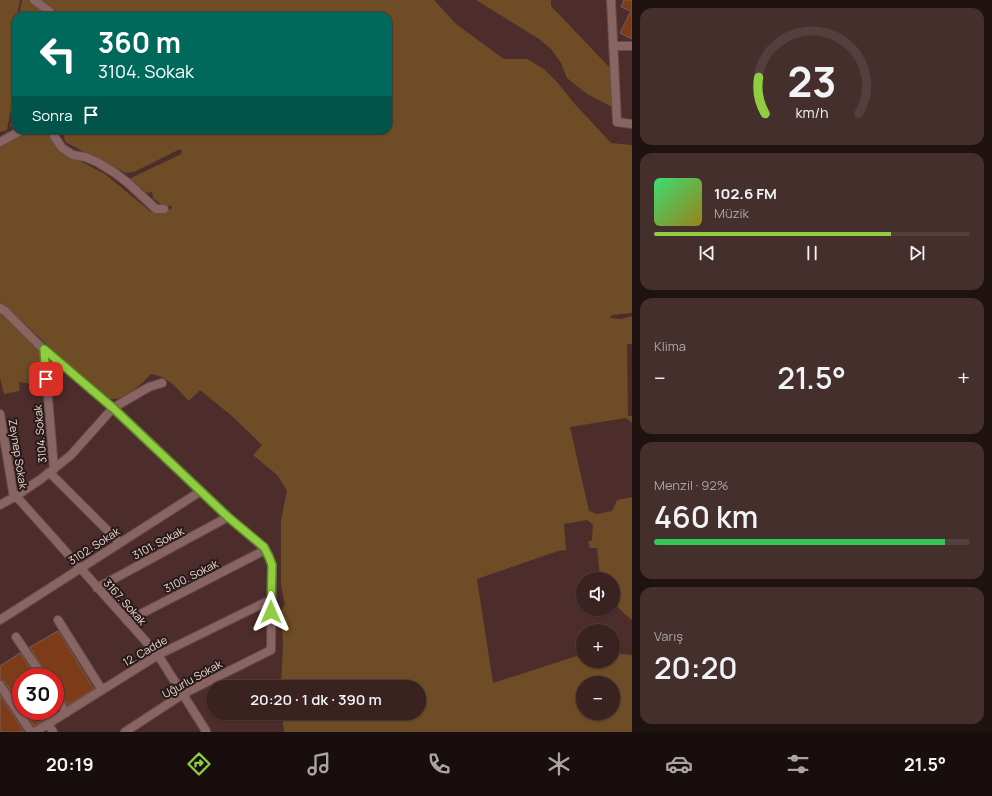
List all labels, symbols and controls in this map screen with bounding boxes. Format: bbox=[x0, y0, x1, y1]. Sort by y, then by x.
text: 360 m bbox=[98, 23, 181, 61]
icon: left bbox=[32, 28, 84, 80]
text: 23 bbox=[788, 53, 836, 109]
text: 3104. Sokak bbox=[98, 59, 194, 83]
text: km/h bbox=[795, 103, 829, 122]
icon: arrive bbox=[80, 104, 102, 126]
text: Sonra bbox=[32, 105, 72, 126]
text: 102.6 FM bbox=[714, 183, 777, 204]
text: Müzik bbox=[714, 204, 749, 222]
icon: previous bbox=[696, 242, 718, 264]
icon: pause bbox=[801, 242, 823, 264]
icon: next bbox=[906, 242, 928, 264]
text: Klima bbox=[654, 337, 686, 355]
text: 21.5° bbox=[777, 357, 846, 398]
pin bbox=[29, 362, 63, 396]
text: − bbox=[654, 363, 666, 393]
text: + bbox=[957, 363, 970, 393]
icon: arrive bbox=[35, 368, 57, 390]
street label: 3104. Sokak bbox=[29, 404, 50, 464]
street label: Zeynep Sokak bbox=[6, 418, 32, 491]
text: Menzil · 92% bbox=[654, 476, 728, 494]
text: 460 km bbox=[654, 496, 758, 537]
street label: 3101. Sokak bbox=[129, 522, 187, 562]
street label: 3102. Sokak bbox=[65, 523, 123, 568]
street label: 3100. Sokak bbox=[161, 555, 221, 596]
map controls bbox=[576, 572, 620, 720]
button: sound bbox=[576, 572, 620, 616]
street label: 3167. Sokak bbox=[101, 575, 150, 628]
position arrow bbox=[250, 591, 292, 633]
button: + bbox=[576, 624, 620, 668]
text: Varış bbox=[654, 627, 683, 645]
street label: 12. Cadde bbox=[120, 632, 170, 669]
text: 20:20 bbox=[654, 647, 738, 688]
street label: Uğurlu Sokak bbox=[159, 656, 225, 701]
speed limit sign: 30 bbox=[12, 668, 64, 720]
button: − bbox=[576, 676, 620, 720]
text: 20:20 · 1 dk · 390 m bbox=[250, 689, 382, 710]
icon: directions bbox=[185, 750, 213, 778]
icon: music bbox=[305, 750, 333, 778]
icon: phone bbox=[425, 750, 453, 778]
icon: climate bbox=[545, 750, 573, 778]
icon: car bbox=[665, 750, 693, 778]
icon: filters bbox=[784, 750, 812, 778]
text: 20:19 bbox=[46, 752, 94, 776]
text: 21.5° bbox=[904, 752, 946, 776]

